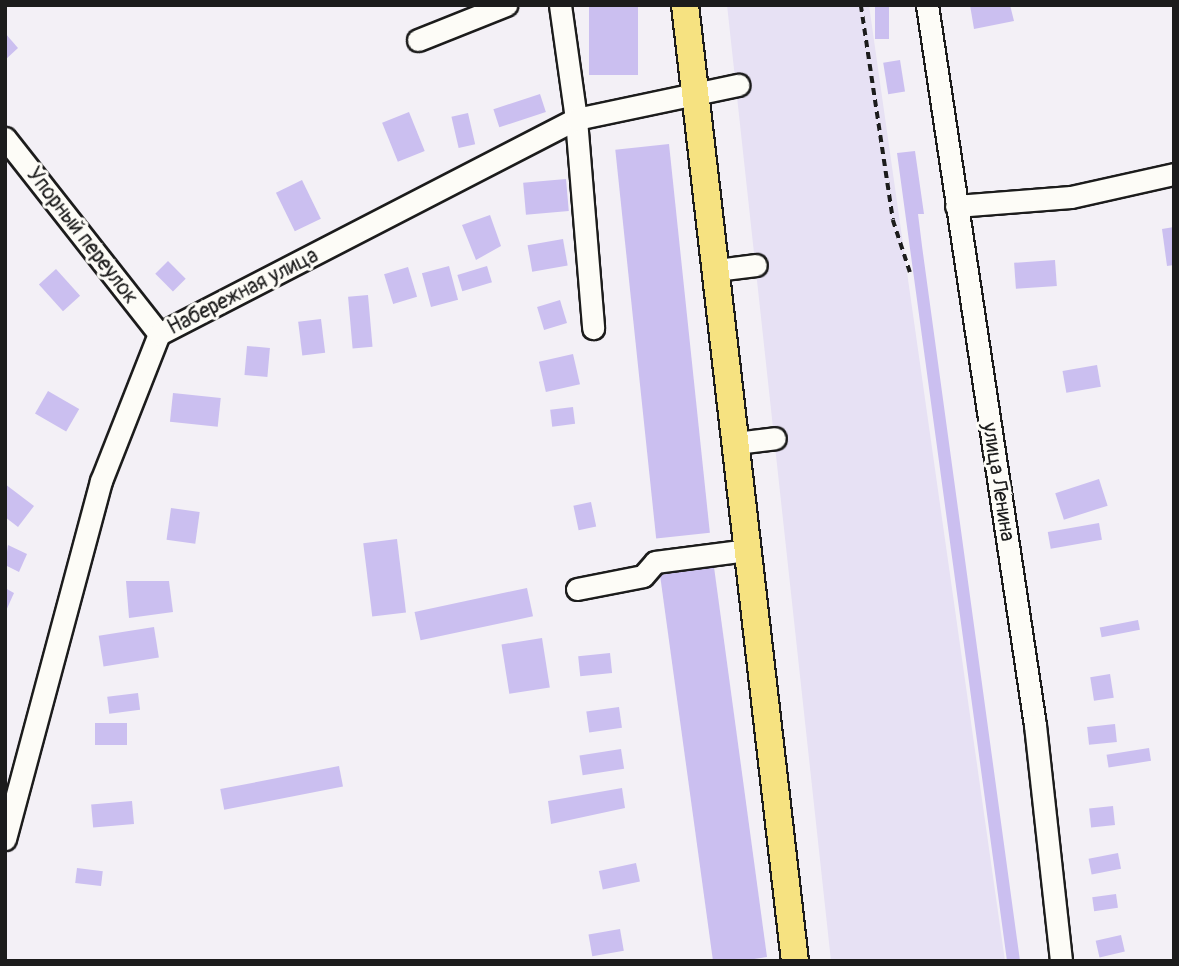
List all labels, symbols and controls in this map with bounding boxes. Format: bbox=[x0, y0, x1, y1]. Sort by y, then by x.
street label: Упорный переулок bbox=[21, 163, 143, 309]
street label: Набережная улица bbox=[164, 243, 322, 341]
street label: улица Ленина bbox=[976, 421, 1020, 543]

